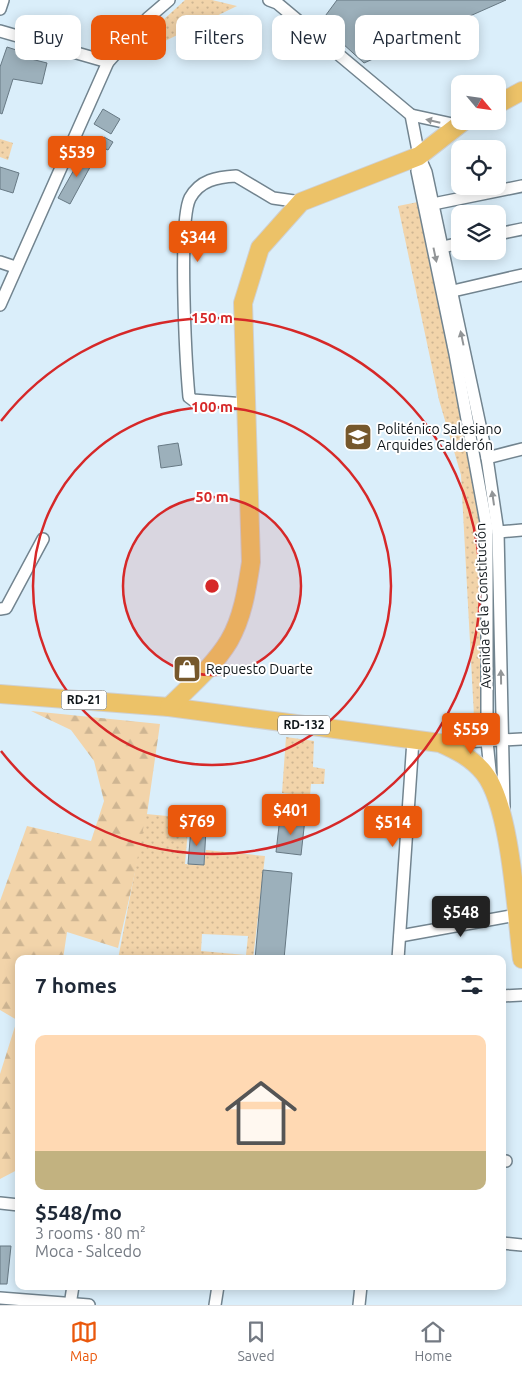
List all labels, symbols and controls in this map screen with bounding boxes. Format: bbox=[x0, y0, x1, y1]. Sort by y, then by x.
chip: Buy bbox=[15, 15, 81, 60]
chip: Rent bbox=[91, 15, 166, 60]
chip: Filters bbox=[176, 15, 262, 60]
chip: New bbox=[272, 15, 345, 60]
chip: Apartment bbox=[355, 15, 479, 60]
north arrow bbox=[451, 75, 506, 130]
map controls bbox=[451, 75, 506, 260]
one-way arrow bbox=[426, 117, 441, 125]
pin: $539 bbox=[47, 136, 107, 178]
button: locate bbox=[451, 140, 506, 195]
text: $539 bbox=[59, 143, 95, 161]
button: layers bbox=[451, 205, 506, 260]
pin: $344 bbox=[168, 220, 228, 263]
text: $344 bbox=[180, 228, 216, 246]
one-way arrow bbox=[431, 248, 439, 263]
text: 150 m bbox=[191, 309, 233, 326]
one-way arrow bbox=[458, 330, 466, 346]
text: 100 m bbox=[191, 398, 233, 415]
place label: Politénico Salesiano Arquides Calderón bbox=[377, 421, 502, 453]
school or university icon: Politénico Salesiano Arquides Calderón bbox=[343, 422, 373, 452]
text: 50 m bbox=[195, 488, 229, 505]
one-way arrow bbox=[489, 489, 497, 505]
street label: Avenida de la Constitución bbox=[472, 523, 494, 689]
centre of rings bbox=[203, 577, 221, 595]
shop icon: Repuesto Duarte bbox=[172, 654, 202, 684]
place label: Repuesto Duarte bbox=[206, 661, 313, 677]
one-way arrow bbox=[496, 669, 504, 685]
road number: RD-21 bbox=[62, 690, 106, 710]
pin: $559 bbox=[441, 712, 501, 755]
road number: RD-132 bbox=[278, 716, 330, 734]
text: $559 bbox=[453, 720, 489, 738]
pin: $401 bbox=[261, 794, 321, 836]
text: $401 bbox=[273, 801, 309, 819]
pin: $769 bbox=[167, 804, 227, 847]
pin: $514 bbox=[363, 806, 423, 848]
text: $769 bbox=[179, 812, 215, 830]
text: $514 bbox=[375, 813, 411, 831]
pin: $548 bbox=[431, 896, 491, 938]
text: $548 bbox=[443, 903, 479, 921]
icon: filters bbox=[458, 971, 486, 999]
text: 7 homes bbox=[35, 973, 117, 997]
icon: home bbox=[216, 1068, 306, 1158]
text: $548/mo bbox=[35, 1200, 122, 1224]
text: 3 rooms · 80 m² bbox=[35, 1224, 146, 1242]
text: Moca - Salcedo bbox=[35, 1242, 142, 1260]
tab: Map bbox=[70, 1318, 98, 1364]
tab: Saved bbox=[237, 1318, 275, 1364]
tab: Home bbox=[414, 1318, 452, 1364]

